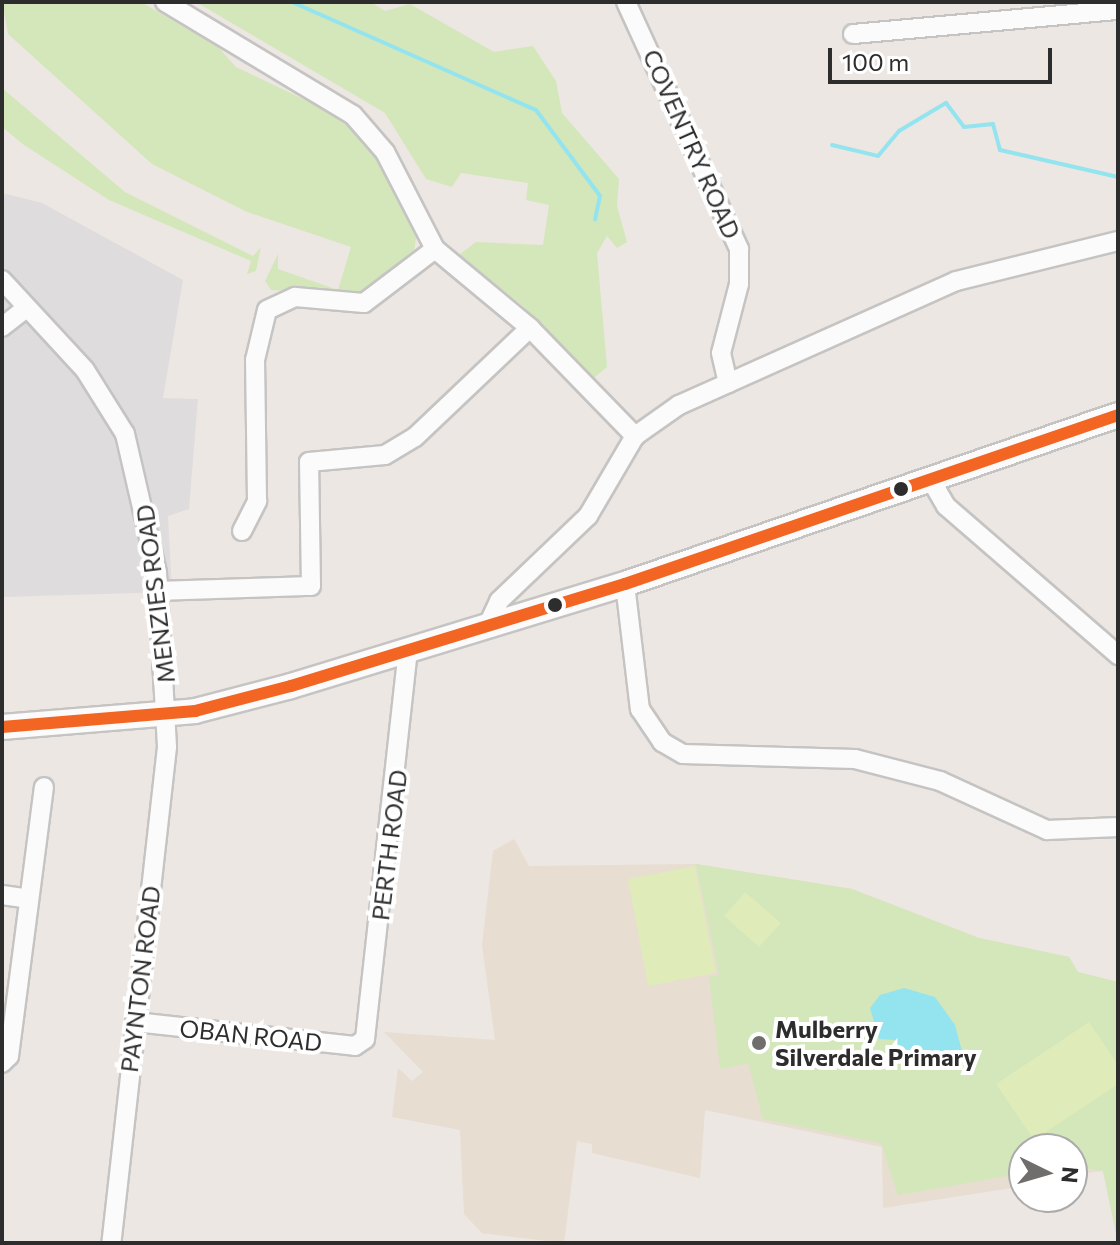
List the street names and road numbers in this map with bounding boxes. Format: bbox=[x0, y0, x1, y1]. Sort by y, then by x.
street label: COVENTRY ROAD bbox=[637, 45, 747, 243]
street label: MENZIES ROAD bbox=[130, 503, 180, 685]
street label: PERTH ROAD bbox=[365, 768, 413, 922]
street label: PAYNTON ROAD bbox=[114, 884, 166, 1074]
street label: OBAN ROAD bbox=[178, 1013, 324, 1057]

